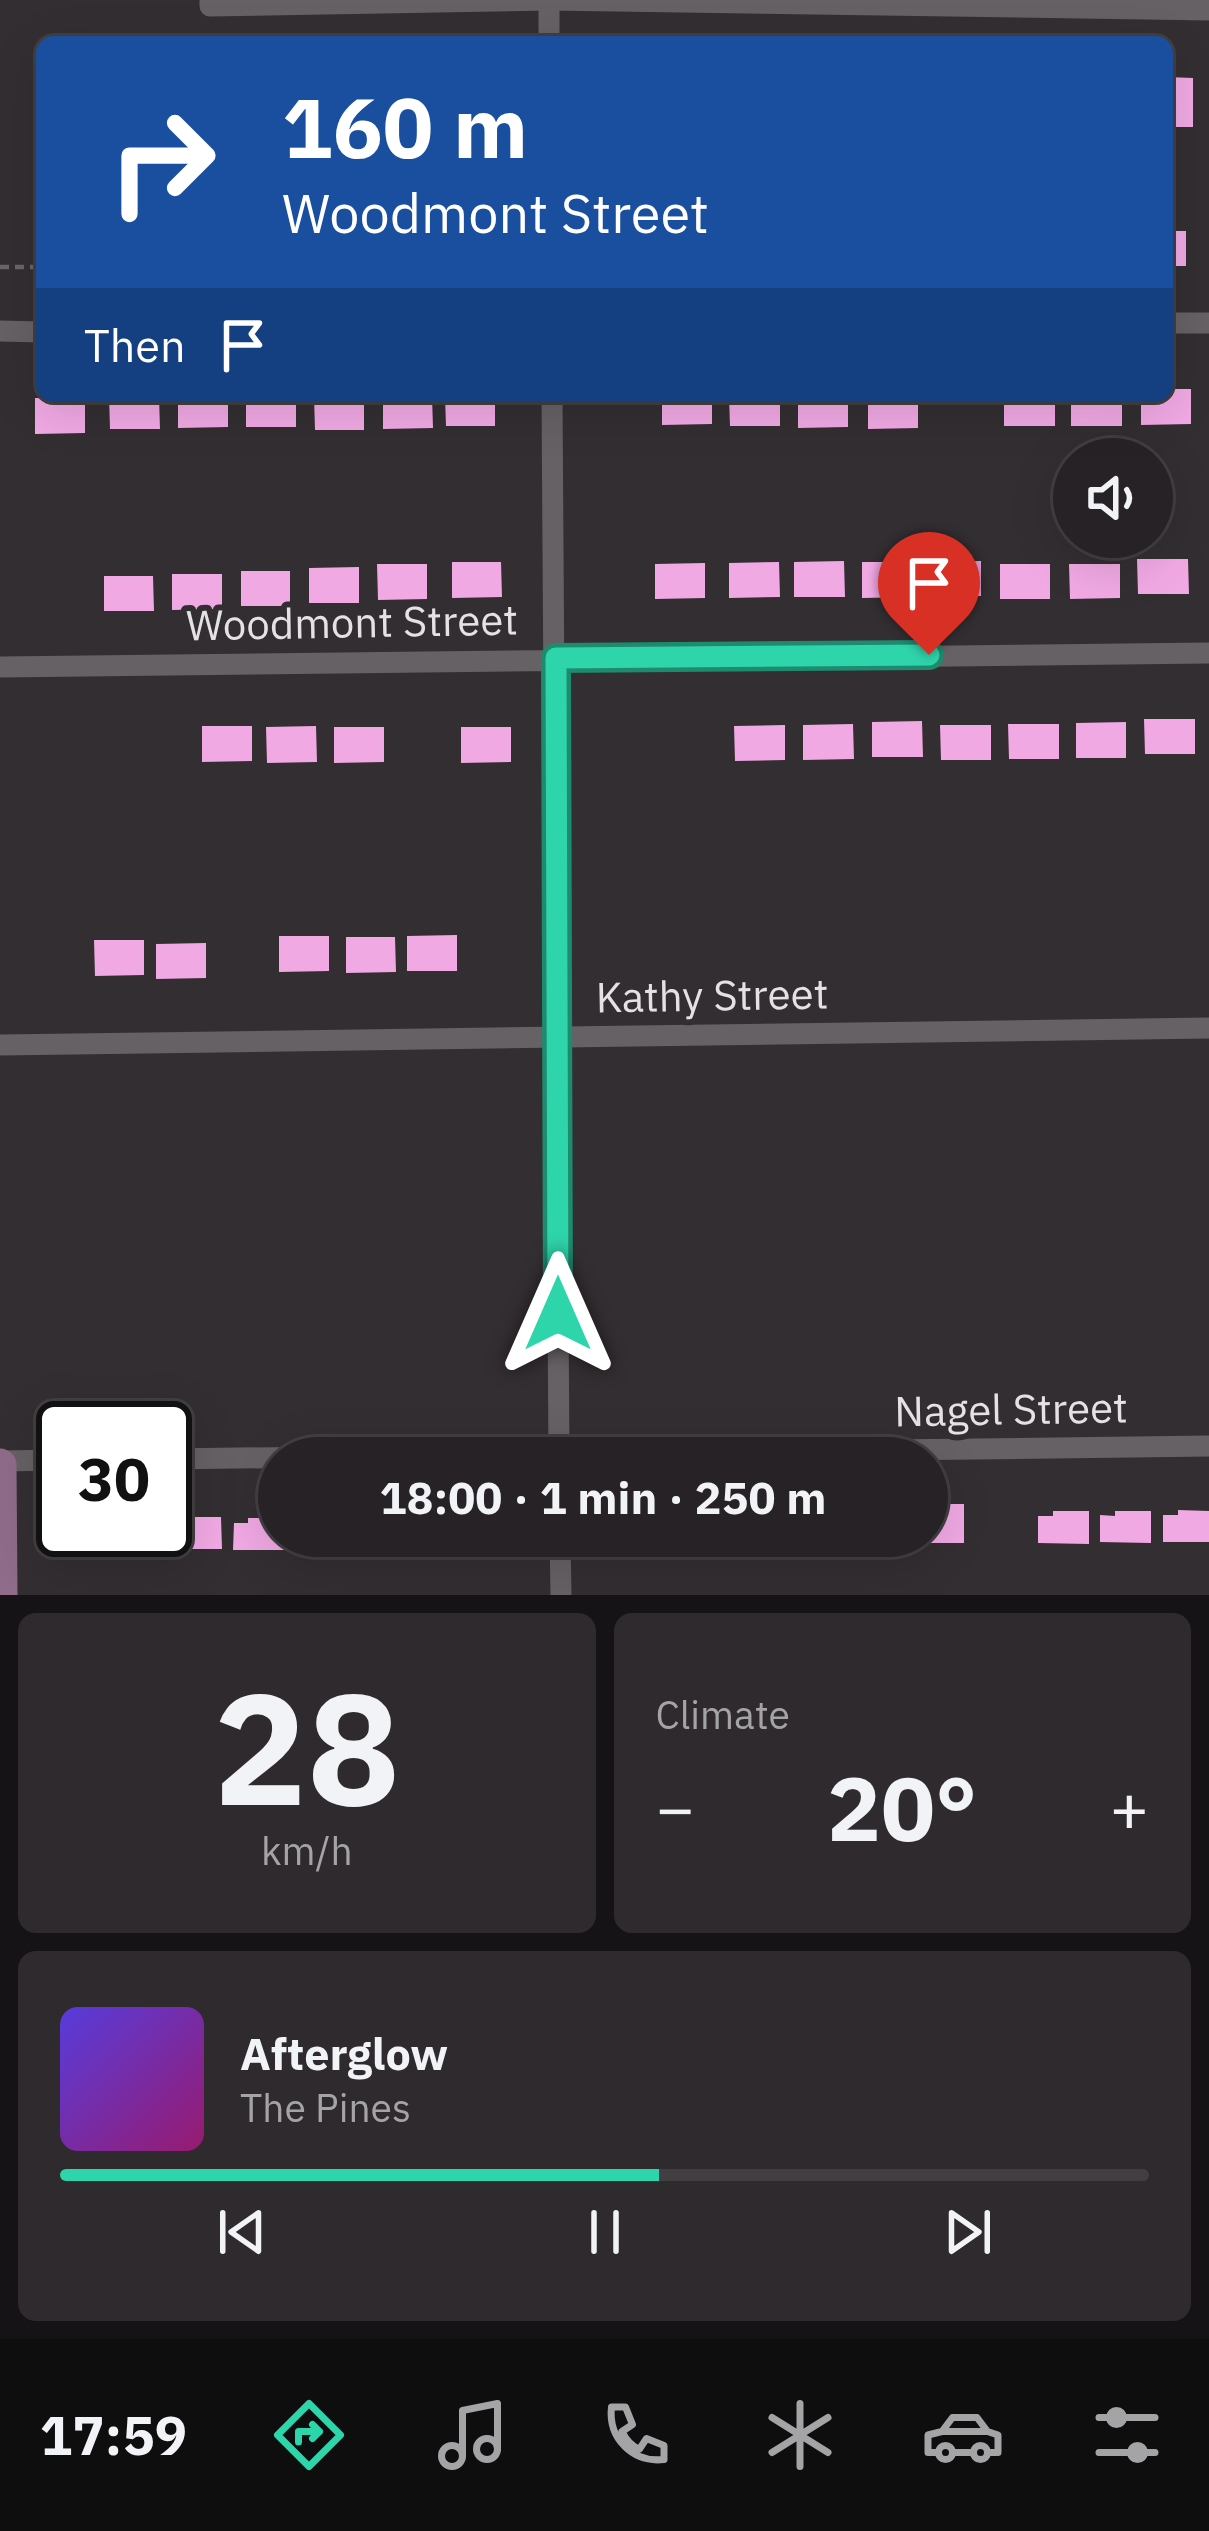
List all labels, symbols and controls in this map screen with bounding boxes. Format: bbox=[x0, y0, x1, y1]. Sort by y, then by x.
text: 160 m bbox=[282, 72, 528, 181]
icon: right bbox=[84, 84, 240, 240]
text: Woodmont Street bbox=[282, 178, 709, 248]
icon: arrive bbox=[210, 312, 276, 378]
text: Then bbox=[84, 316, 186, 374]
map controls bbox=[1053, 438, 1173, 558]
button: sound bbox=[1053, 438, 1173, 558]
pin bbox=[878, 532, 980, 655]
icon: arrive bbox=[896, 550, 962, 616]
street label: Woodmont Street bbox=[185, 592, 519, 652]
street label: Kathy Street bbox=[595, 965, 829, 1025]
position arrow bbox=[495, 1251, 621, 1377]
street label: Nagel Street bbox=[894, 1379, 1128, 1439]
speed limit sign: 30 bbox=[36, 1401, 192, 1557]
text: 18:00 · 1 min · 250 m bbox=[380, 1468, 826, 1526]
text: 28 bbox=[213, 1645, 400, 1848]
text: Climate bbox=[656, 1689, 790, 1740]
text: 20° bbox=[827, 1749, 977, 1866]
text: − bbox=[656, 1764, 695, 1850]
text: + bbox=[1109, 1764, 1149, 1850]
text: km/h bbox=[261, 1825, 353, 1876]
text: Afterglow bbox=[240, 2024, 448, 2082]
text: The Pines bbox=[240, 2082, 411, 2133]
icon: previous bbox=[209, 2199, 275, 2265]
icon: pause bbox=[572, 2199, 638, 2265]
icon: next bbox=[935, 2199, 1001, 2265]
icon: directions bbox=[267, 2393, 351, 2477]
icon: music bbox=[431, 2393, 515, 2477]
icon: phone bbox=[594, 2393, 678, 2477]
icon: climate bbox=[758, 2393, 842, 2477]
icon: car bbox=[921, 2393, 1005, 2477]
icon: filters bbox=[1085, 2393, 1169, 2477]
text: 17:59 bbox=[40, 2400, 187, 2470]

